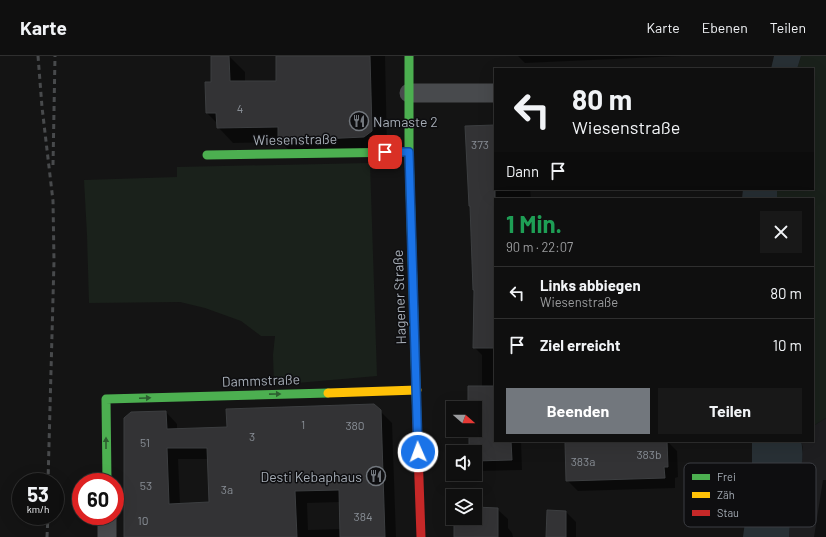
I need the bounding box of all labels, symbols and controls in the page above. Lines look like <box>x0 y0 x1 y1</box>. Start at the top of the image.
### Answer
text: Karte <box>20 16 67 39</box>
text: Karte <box>646 19 680 36</box>
text: Ebenen <box>702 19 748 36</box>
text: Teilen <box>770 19 806 36</box>
text: 80 m <box>572 82 632 116</box>
icon: left <box>506 84 558 136</box>
house number: 4 <box>237 101 243 115</box>
restaurant icon: Namaste 2 <box>348 110 370 132</box>
place label: Namaste 2 <box>373 113 438 130</box>
text: Wiesenstraße <box>572 116 680 138</box>
street label: Wiesenstraße <box>253 130 337 148</box>
pin <box>368 135 402 169</box>
house number: 373 <box>471 137 489 151</box>
icon: arrive <box>374 141 396 163</box>
icon: arrive <box>547 160 569 182</box>
text: Dann <box>506 162 539 180</box>
text: 1 Min. <box>506 209 562 238</box>
button: close <box>760 211 802 253</box>
text: 90 m · 22:07 <box>506 239 573 255</box>
street label: Hagener Straße <box>389 249 409 345</box>
text: Links abbiegen <box>540 276 641 294</box>
icon: left <box>506 282 528 304</box>
text: 80 m <box>770 284 802 302</box>
text: Wiesenstraße <box>540 294 618 310</box>
icon: arrive <box>506 334 528 356</box>
text: Ziel erreicht <box>540 336 621 354</box>
text: 10 m <box>773 336 802 354</box>
street label: Dammstraße <box>222 370 300 390</box>
button: Beenden <box>506 388 650 434</box>
button: Teilen <box>658 388 802 434</box>
one-way arrow <box>269 391 282 397</box>
one-way arrow <box>139 394 151 401</box>
north arrow <box>446 401 482 437</box>
map controls <box>446 401 482 525</box>
house number: 1 <box>301 417 305 431</box>
house number: 380 <box>345 418 365 432</box>
house number: 3 <box>249 429 255 443</box>
position arrow <box>397 431 439 473</box>
house number: 51 <box>140 435 150 449</box>
one-way arrow <box>103 436 109 449</box>
button: sound <box>446 445 482 481</box>
house number: 383b <box>636 447 662 461</box>
house number: 383a <box>571 454 595 468</box>
legend <box>684 463 816 527</box>
restaurant icon: Desti Kebaphaus <box>365 465 387 487</box>
place label: Desti Kebaphaus <box>261 468 362 485</box>
text: Frei <box>717 470 736 483</box>
speed limit sign: 60 <box>72 473 124 525</box>
house number: 53 <box>140 478 152 492</box>
text: 53 <box>27 482 49 506</box>
house number: 3a <box>221 482 233 496</box>
text: Zäh <box>717 488 735 501</box>
button: layers <box>446 489 482 525</box>
text: km/h <box>27 503 49 515</box>
text: Stau <box>717 506 739 519</box>
house number: 384 <box>353 509 373 523</box>
house number: 10 <box>138 513 148 527</box>

